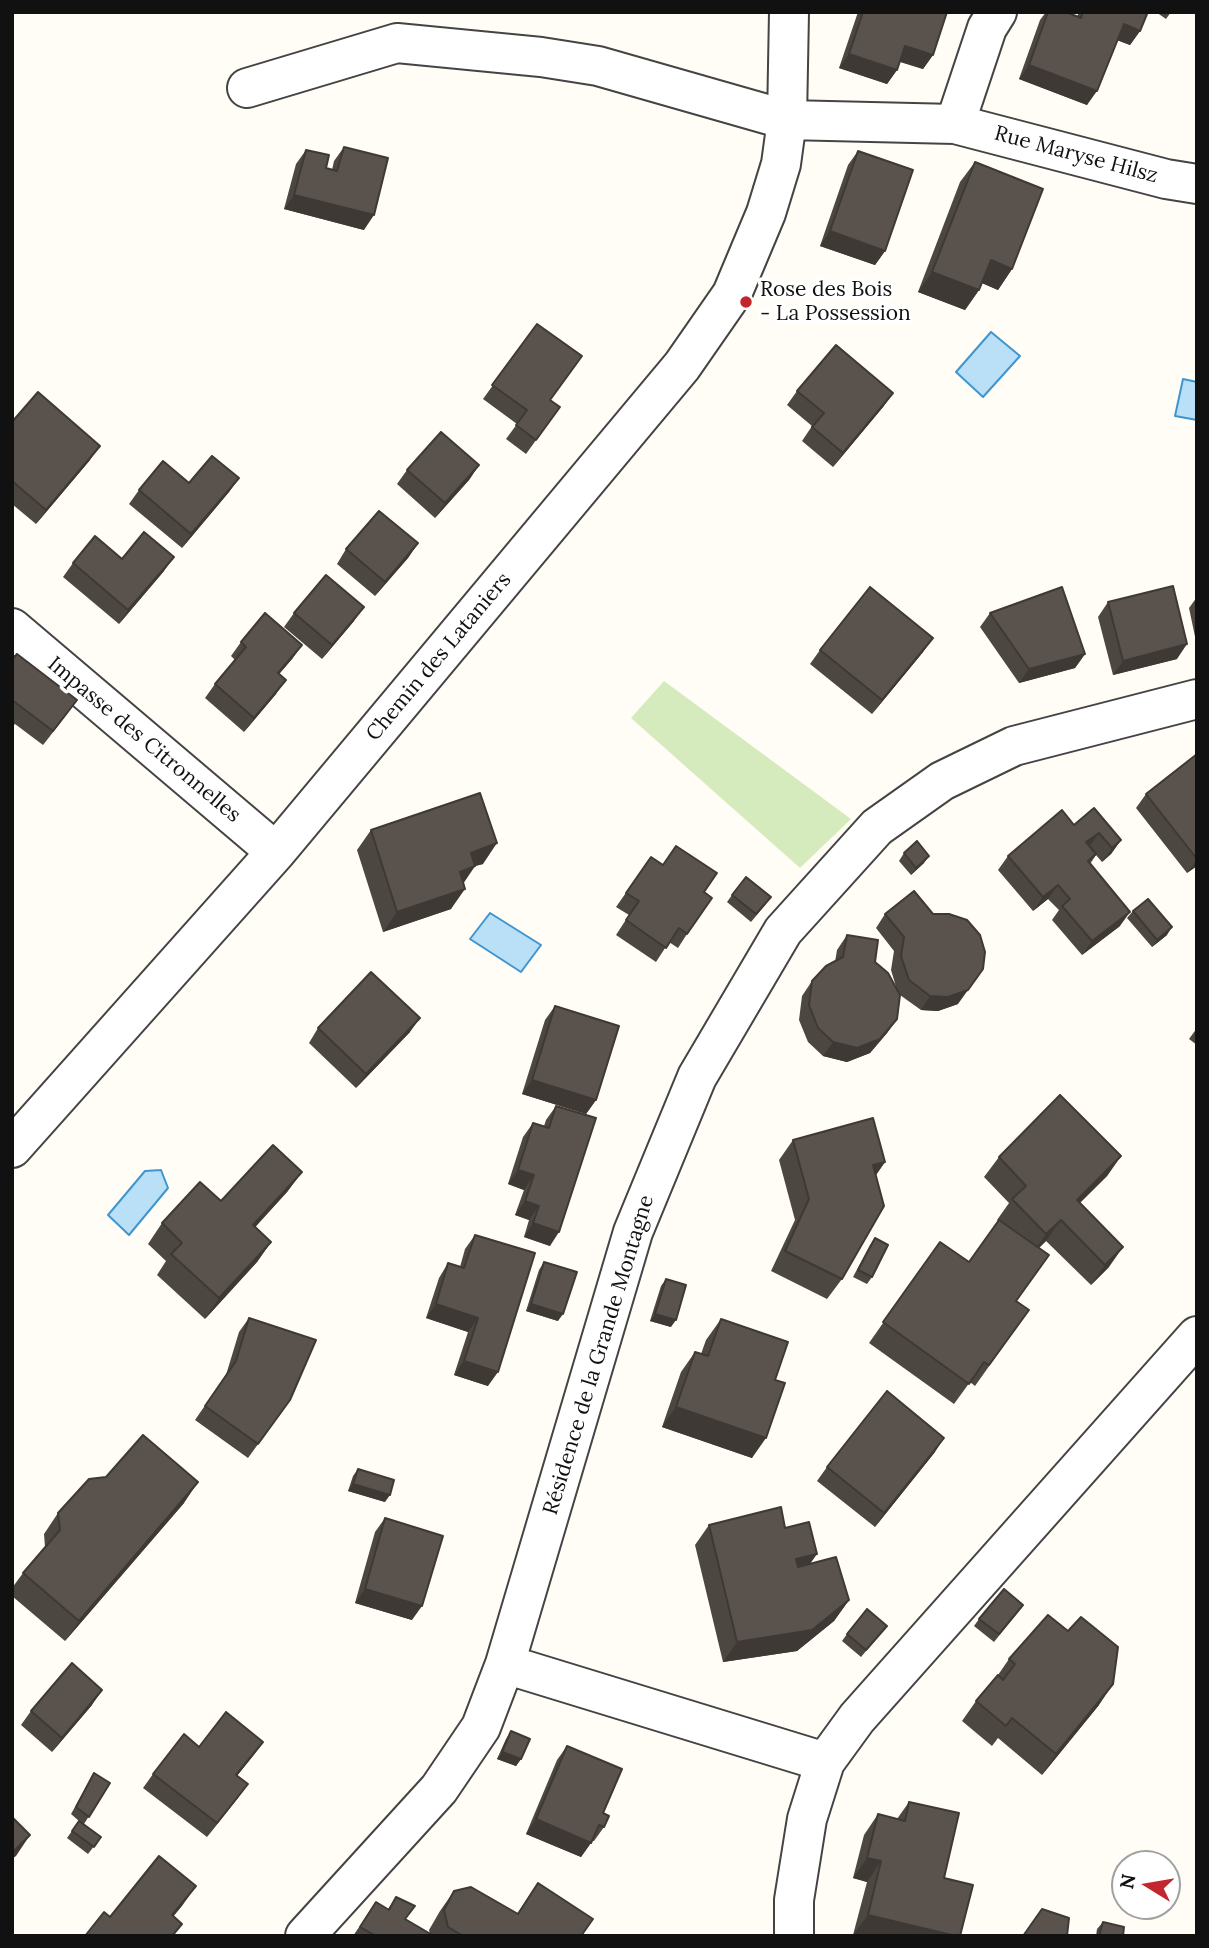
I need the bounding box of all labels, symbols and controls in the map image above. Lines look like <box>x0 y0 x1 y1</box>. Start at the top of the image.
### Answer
street label: Rue Maryse Hilsz <box>991 121 1161 189</box>
place label: Rose des Bois - La Possession <box>760 277 911 327</box>
marker: Rose des Bois - La Possession <box>738 294 754 310</box>
street label: Chemin des Lataniers <box>361 568 517 746</box>
street label: Impasse des Citronnelles <box>42 652 246 828</box>
street label: Résidence de la Grande Montagne <box>538 1192 660 1518</box>
north arrow <box>1111 1850 1181 1920</box>
text: N <box>1114 1872 1141 1891</box>

